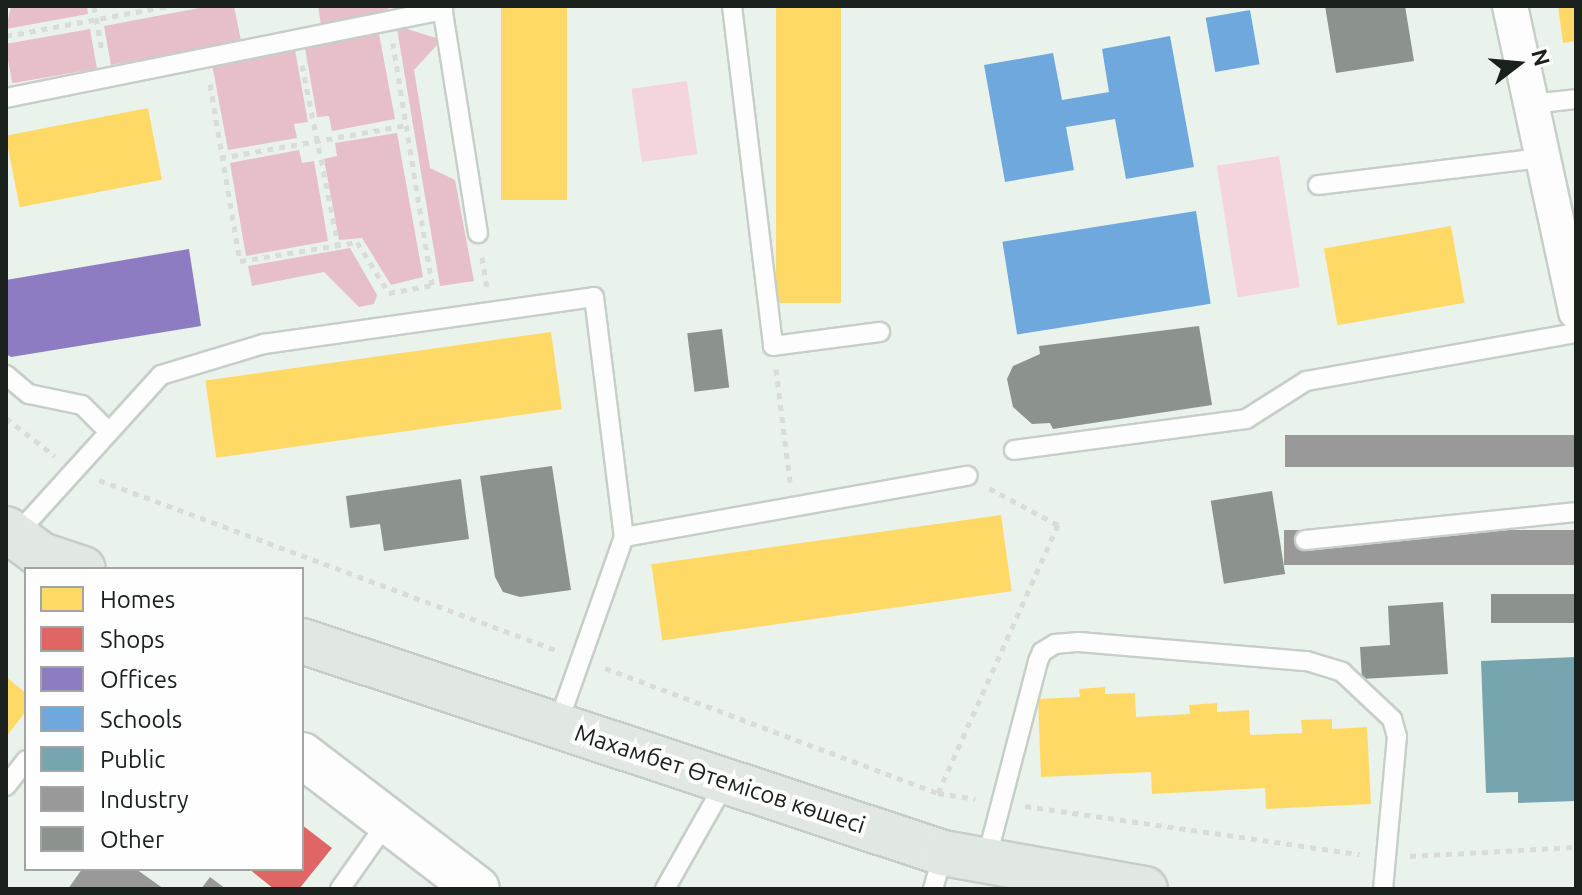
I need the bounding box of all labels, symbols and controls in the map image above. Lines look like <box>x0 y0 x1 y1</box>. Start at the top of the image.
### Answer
north arrow <box>1478 24 1558 104</box>
text: N <box>1527 46 1556 69</box>
legend <box>24 567 304 871</box>
text: Homes <box>100 586 175 613</box>
text: Shops <box>100 626 165 653</box>
text: Offices <box>100 666 178 693</box>
text: Schools <box>100 706 182 733</box>
street label: Махамбет Өтемісов көшесі <box>571 718 869 840</box>
text: Public <box>100 746 165 773</box>
text: Industry <box>100 786 189 813</box>
text: Other <box>100 826 164 853</box>

